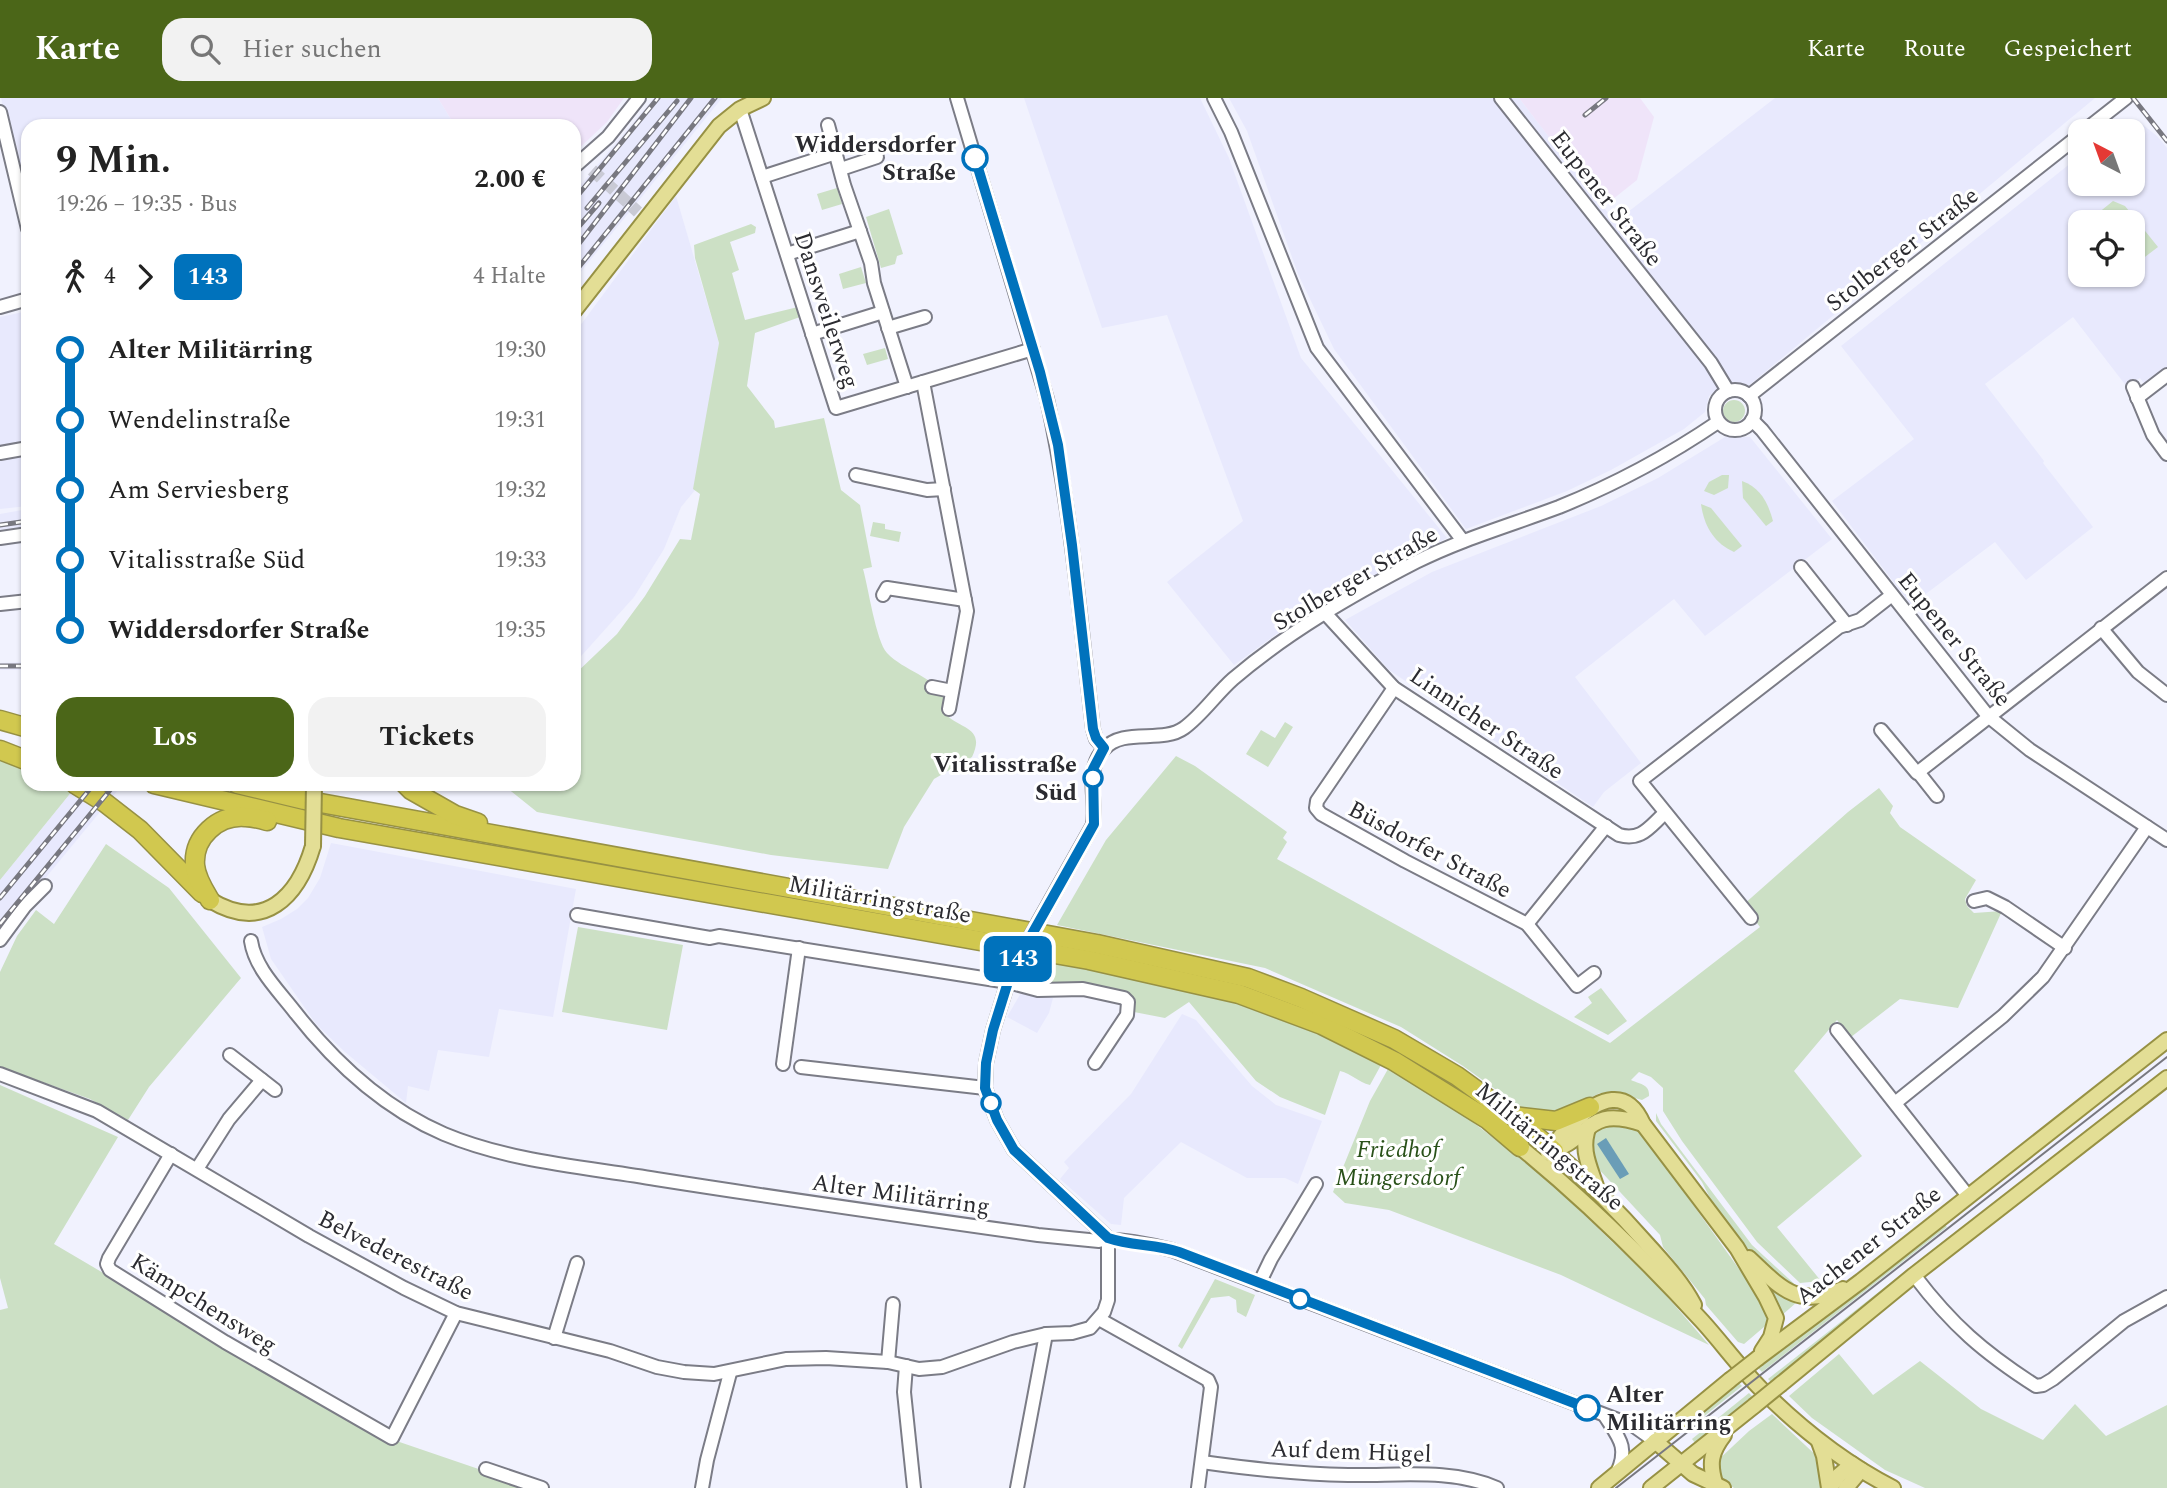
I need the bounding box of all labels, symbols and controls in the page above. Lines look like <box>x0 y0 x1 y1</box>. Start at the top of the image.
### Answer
search box <box>162 18 652 81</box>
text: Karte <box>35 24 120 74</box>
text: Hier suchen <box>242 29 382 69</box>
icon: search <box>186 30 224 68</box>
text: Karte <box>1807 31 1865 67</box>
text: Route <box>1903 31 1966 67</box>
text: Gespeichert <box>2004 31 2132 67</box>
north arrow <box>2068 119 2146 196</box>
map controls <box>2068 119 2145 287</box>
street label: Eupener Straße <box>1541 123 1671 275</box>
place label: Widdersdorfer Straße <box>794 127 957 191</box>
text: 9 Min. <box>56 132 171 190</box>
marker: Widdersdorfer Straße <box>962 145 988 171</box>
text: 2.00 € <box>474 159 546 199</box>
street label: Stolberger Straße <box>1818 178 1987 321</box>
text: 19:26 – 19:35 · Bus <box>56 187 238 222</box>
button: locate <box>2068 210 2145 287</box>
street label: Dansweilerweg <box>784 227 868 393</box>
icon: walk <box>56 258 94 296</box>
icon: forward <box>126 258 164 296</box>
text: 4 <box>104 259 116 294</box>
text: 143 <box>188 259 228 295</box>
text: 4 Halte <box>473 259 546 294</box>
text: Alter Militärring <box>108 330 313 370</box>
text: 19:30 <box>494 333 546 368</box>
text: Wendelinstraße <box>108 400 291 440</box>
text: 19:31 <box>494 403 546 438</box>
text: Am Serviesberg <box>108 470 290 510</box>
text: 19:32 <box>494 473 546 508</box>
street label: Stolberger Straße <box>1266 517 1445 641</box>
text: Vitalisstraße Süd <box>108 540 305 580</box>
text: 19:33 <box>494 543 546 578</box>
street label: Eupener Straße <box>1888 564 2020 715</box>
text: Widdersdorfer Straße <box>108 610 369 650</box>
text: 19:35 <box>494 613 546 648</box>
street label: Linnicher Straße <box>1402 659 1571 789</box>
button: Los <box>56 697 294 777</box>
button: Tickets <box>308 697 546 777</box>
place label: Vitalisstraße Süd <box>933 747 1077 811</box>
marker: Vitalisstraße Süd <box>1083 768 1103 788</box>
street label: Büsdorfer Straße <box>1341 792 1518 908</box>
street label: Militärringstraße <box>786 866 974 934</box>
line badge: 143 <box>978 936 1058 982</box>
text: 143 <box>998 941 1038 977</box>
street label: Militärringstraße <box>1467 1073 1632 1220</box>
unlabelled marker <box>981 1093 1001 1113</box>
park label: Friedhof Müngersdorf <box>1335 1132 1465 1196</box>
street label: Alter Militärring <box>810 1165 992 1225</box>
street label: Aachener Straße <box>1788 1177 1949 1314</box>
street label: Belvederestraße <box>311 1201 480 1311</box>
street label: Kämpchensweg <box>123 1244 284 1363</box>
unlabelled marker <box>1290 1289 1310 1309</box>
place label: Alter Militärring <box>1606 1377 1731 1441</box>
marker: Alter Militärring <box>1574 1395 1600 1421</box>
street label: Auf dem Hügel <box>1270 1431 1432 1473</box>

